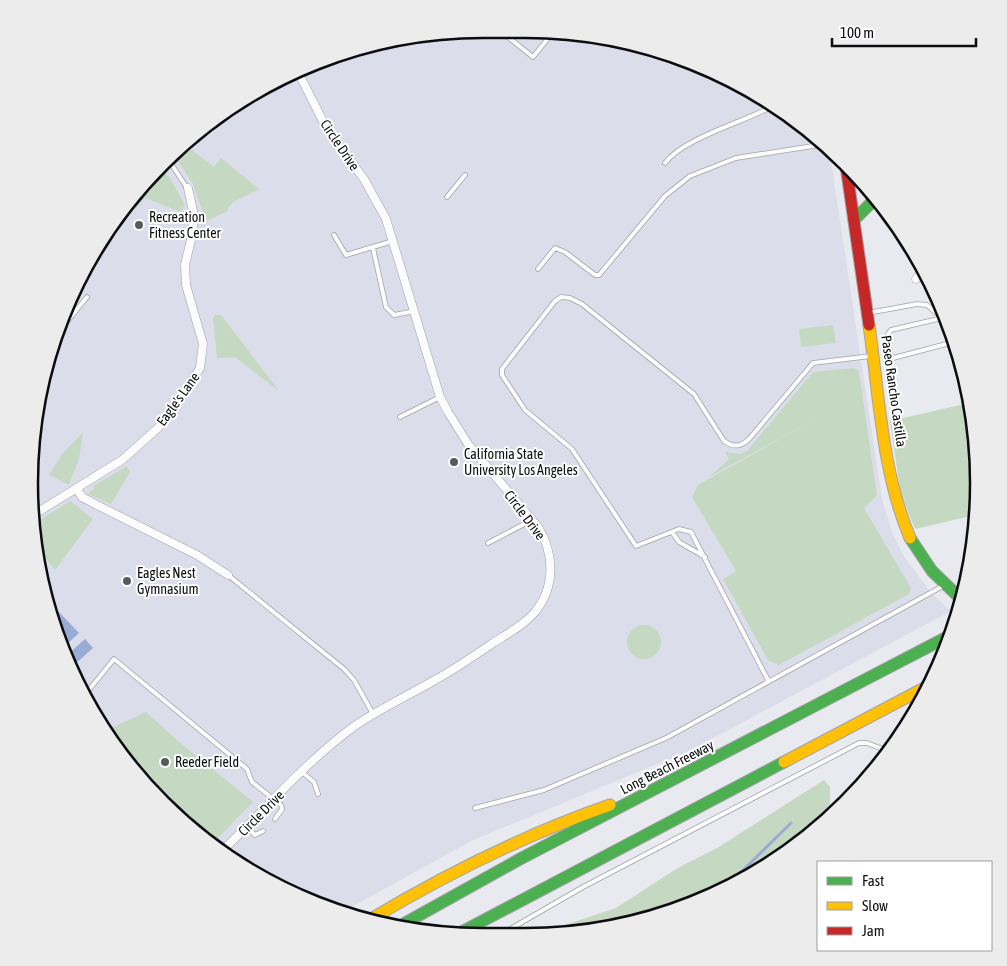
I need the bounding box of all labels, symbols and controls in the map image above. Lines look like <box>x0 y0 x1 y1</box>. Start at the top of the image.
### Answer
scale bar <box>832 15 976 47</box>
text: 100 m <box>840 24 874 41</box>
street label: Circle Drive <box>317 117 363 173</box>
place label: Recreation Fitness Center <box>149 209 222 241</box>
marker: Recreation Fitness Center <box>133 219 145 231</box>
street label: Paseo Rancho Castilla <box>878 334 910 448</box>
street label: Eagle's Lane <box>153 369 203 429</box>
place label: California State University Los Angeles <box>464 446 578 478</box>
marker: California State University Los Angeles <box>448 456 460 468</box>
street label: Circle Drive <box>501 487 549 543</box>
place label: Eagles Nest Gymnasium <box>137 565 199 597</box>
marker: Eagles Nest Gymnasium <box>121 575 133 587</box>
street label: Long Beach Freeway <box>618 736 717 797</box>
place label: Reeder Field <box>175 754 239 770</box>
marker: Reeder Field <box>159 756 171 768</box>
street label: Circle Drive <box>235 787 287 839</box>
legend <box>817 861 992 951</box>
text: Fast <box>862 872 884 889</box>
text: Slow <box>862 897 888 914</box>
text: Jam <box>862 922 885 939</box>

